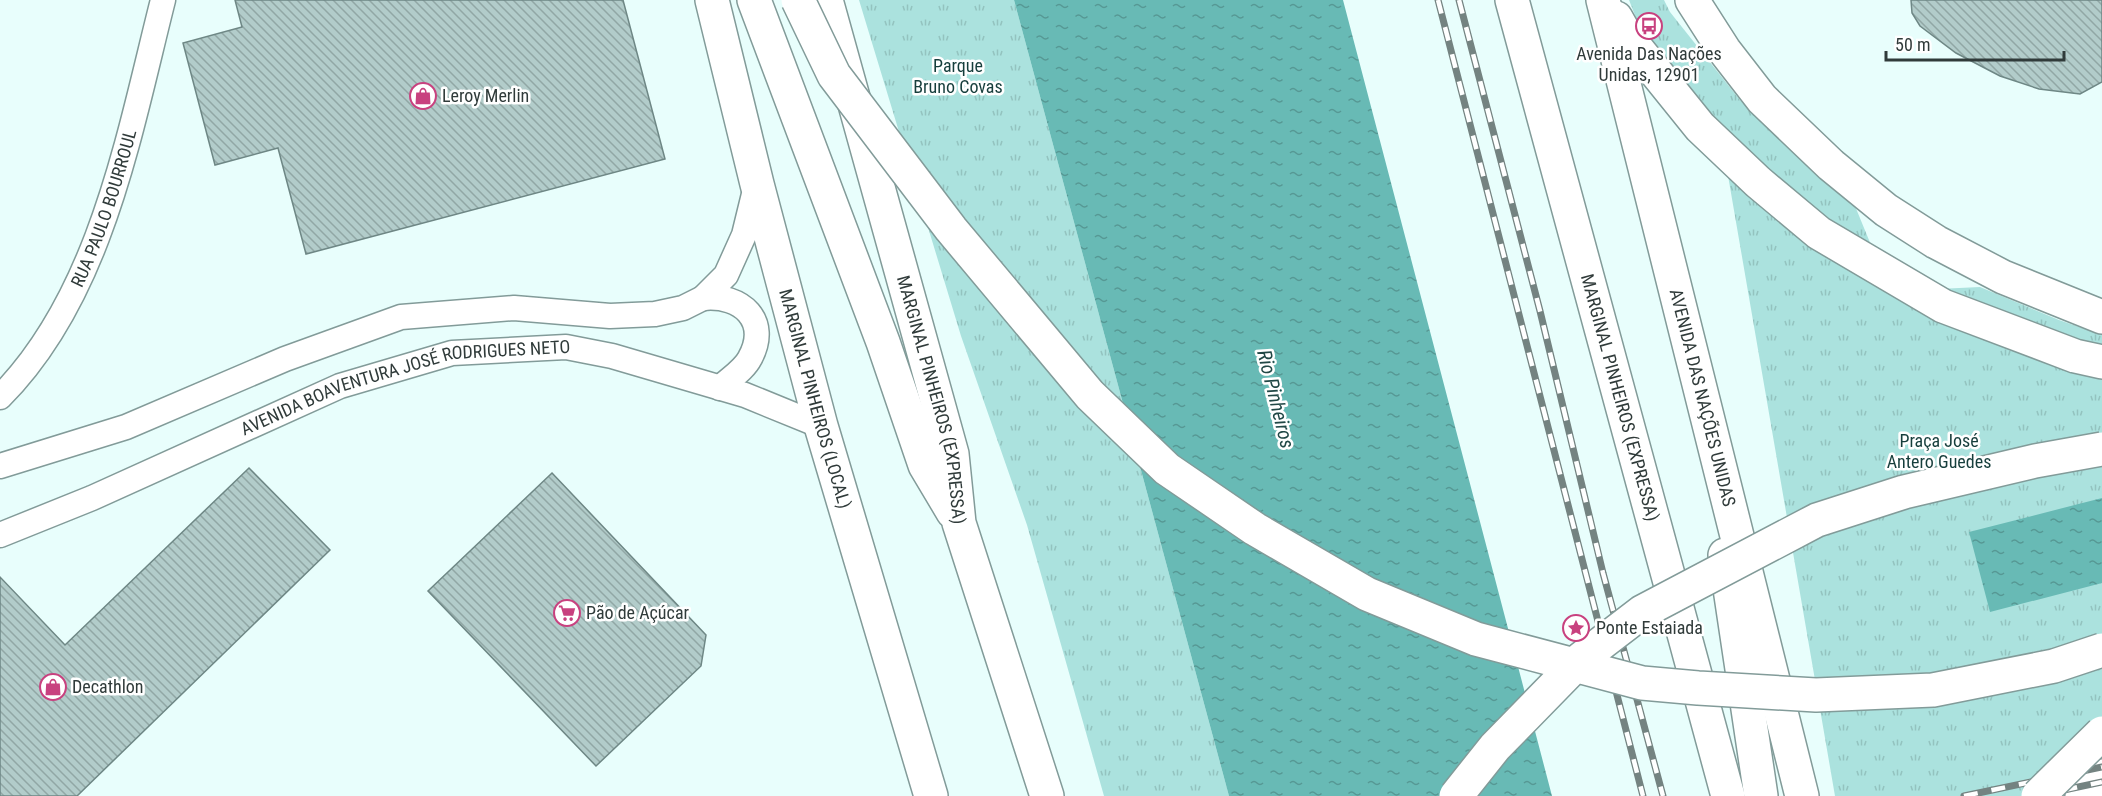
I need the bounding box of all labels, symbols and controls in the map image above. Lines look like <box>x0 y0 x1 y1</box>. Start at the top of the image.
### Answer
bus stop icon: Avenida Das Nações Unidas, 12901 <box>1634 11 1664 41</box>
scale bar <box>1886 24 2064 62</box>
text: 50 m <box>1895 34 1930 55</box>
place label: Avenida Das Nações Unidas, 12901 <box>1576 43 1722 85</box>
park label: Parque Bruno Covas <box>913 55 1003 97</box>
shop icon: Leroy Merlin <box>408 81 438 111</box>
place label: Leroy Merlin <box>442 85 529 106</box>
street label: RUA PAULO BOURROUL <box>66 127 141 290</box>
street label: MARGINAL PINHEIROS (EXPRESSA) <box>1577 272 1664 524</box>
street label: MARGINAL PINHEIROS (EXPRESSA) <box>893 273 970 525</box>
street label: MARGINAL PINHEIROS (LOCAL) <box>775 287 856 511</box>
street label: AVENIDA DAS NAÇÕES UNIDAS <box>1666 287 1740 509</box>
street label: AVENIDA BOAVENTURA JOSÉ RODRIGUES NETO <box>237 336 571 439</box>
water label: Rio Pinheiros <box>1252 347 1300 451</box>
park label: Praça José Antero Guedes <box>1887 430 1991 472</box>
supermarket icon: Pão de Açúcar <box>552 598 582 628</box>
place label: Pão de Açúcar <box>586 602 689 623</box>
place icon: Ponte Estaiada <box>1561 613 1591 643</box>
place label: Ponte Estaiada <box>1596 617 1703 638</box>
shop icon: Decathlon <box>38 672 68 702</box>
place label: Decathlon <box>72 676 144 697</box>

